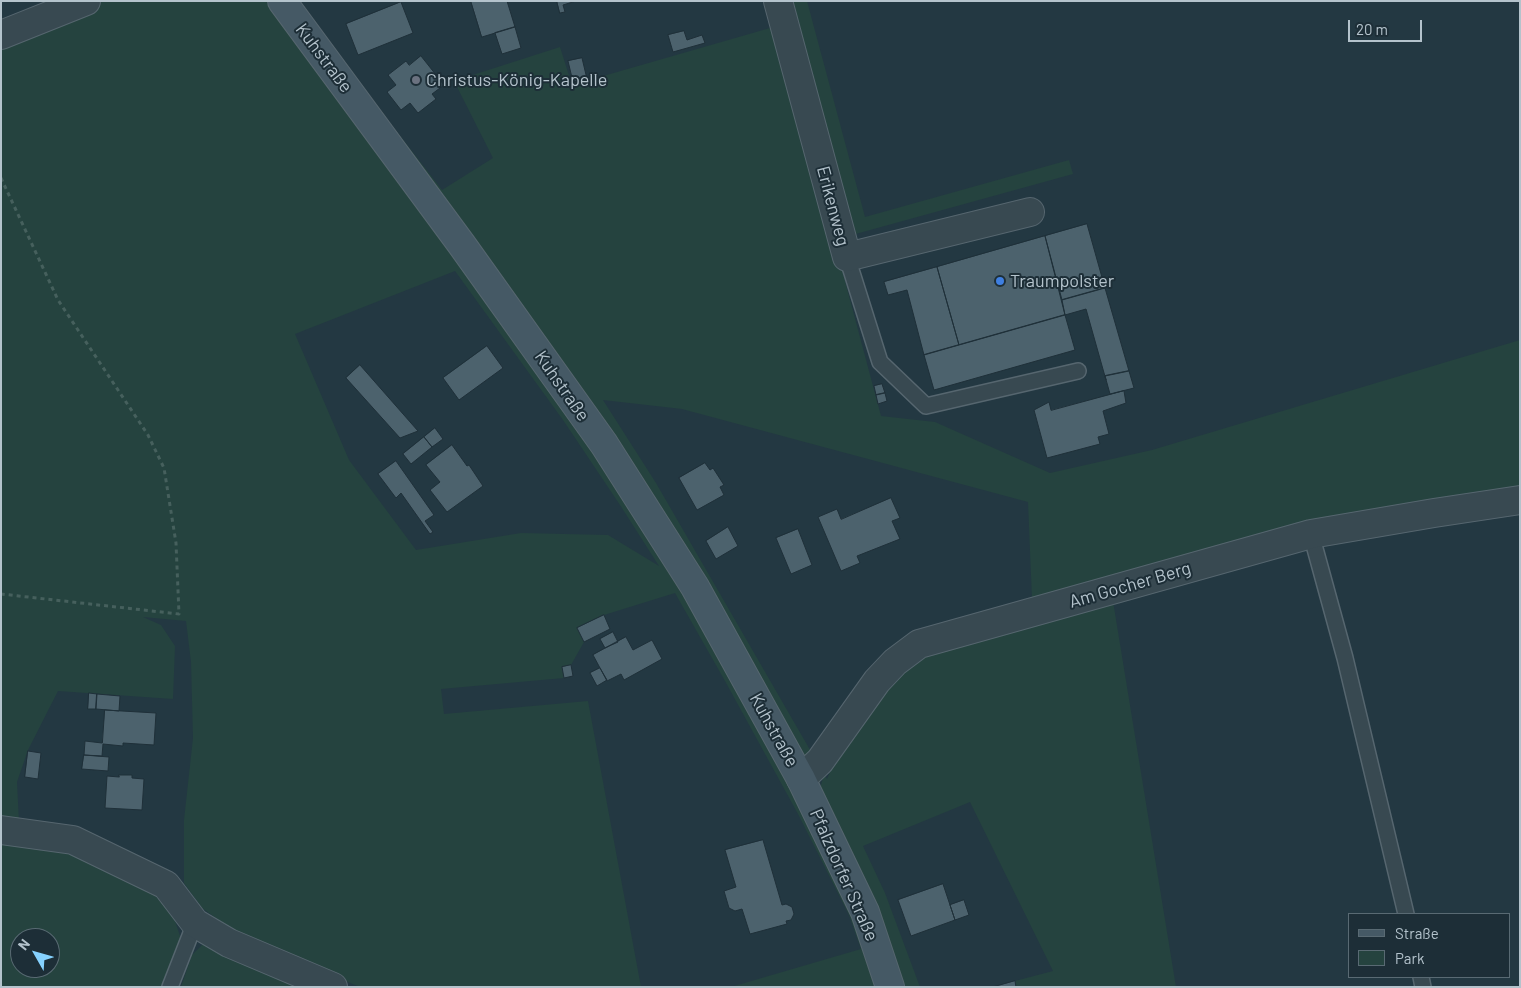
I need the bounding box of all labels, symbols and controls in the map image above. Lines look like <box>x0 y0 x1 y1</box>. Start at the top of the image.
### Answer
scale bar <box>1351 10 1425 42</box>
street label: Kuhstraße <box>291 19 357 97</box>
text: 20 m <box>1356 20 1388 38</box>
place label: Christus-König-Kapelle <box>426 69 607 91</box>
marker: Christus-König-Kapelle <box>410 74 422 86</box>
street label: Erikenweg <box>812 164 854 248</box>
place label: Traumpolster <box>1010 270 1114 292</box>
marker: Traumpolster <box>994 275 1006 287</box>
street label: Kuhstraße <box>530 347 594 425</box>
street label: Am Gocher Berg <box>1067 557 1193 613</box>
street label: Kuhstraße <box>745 689 803 771</box>
street label: Pfalzdorfer Straße <box>805 806 883 944</box>
legend <box>1348 913 1511 978</box>
text: Straße <box>1395 924 1439 942</box>
north arrow <box>10 928 60 978</box>
text: N <box>14 935 33 953</box>
text: Park <box>1395 949 1424 967</box>

